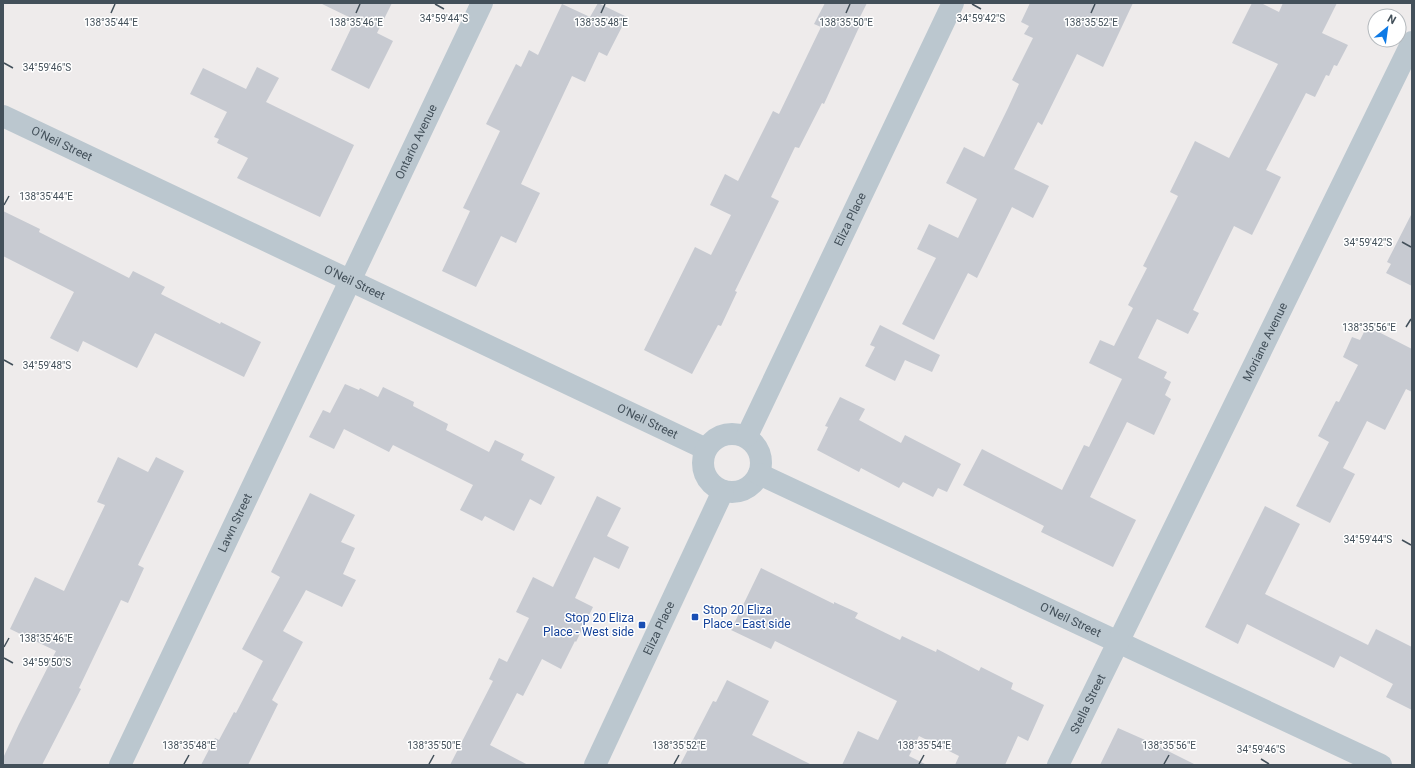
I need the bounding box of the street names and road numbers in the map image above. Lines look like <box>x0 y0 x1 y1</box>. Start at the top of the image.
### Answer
street label: Ontario Avenue <box>392 102 440 182</box>
street label: O'Neil Street <box>29 123 95 164</box>
street label: Eliza Place <box>831 190 869 248</box>
street label: O'Neil Street <box>322 262 387 303</box>
street label: Moriane Avenue <box>1240 300 1290 384</box>
street label: O'Neil Street <box>615 401 680 442</box>
street label: Lawn Street <box>215 491 255 555</box>
street label: Eliza Place <box>640 599 677 657</box>
street label: O'Neil Street <box>1038 599 1103 640</box>
street label: Stella Street <box>1067 672 1108 736</box>

